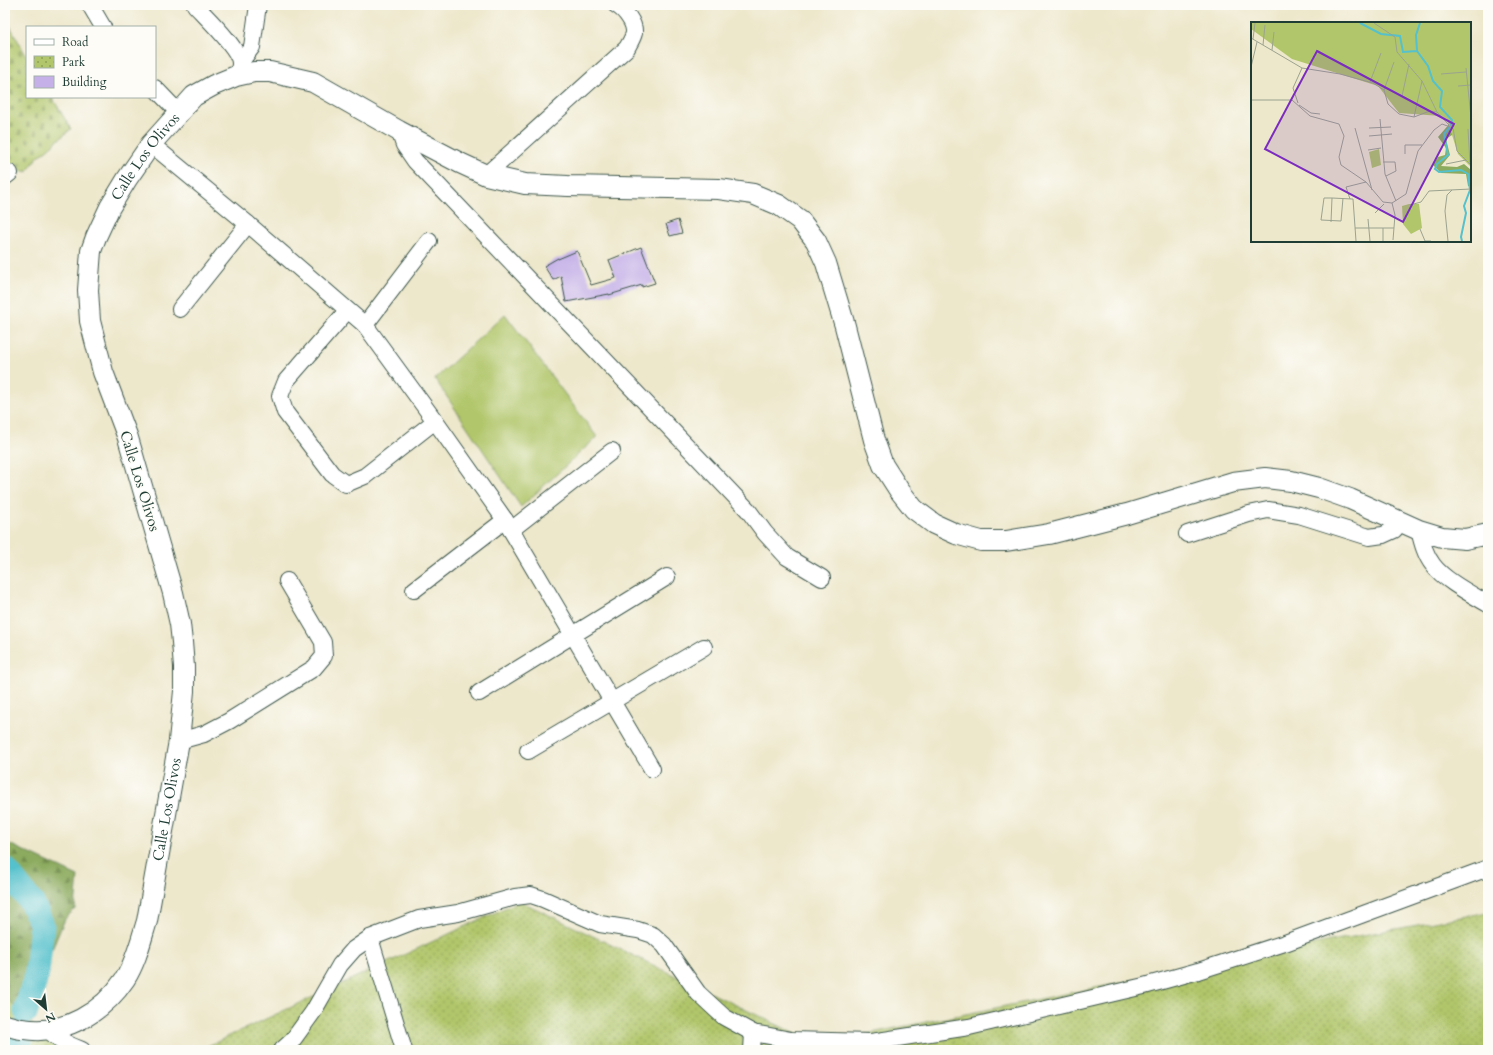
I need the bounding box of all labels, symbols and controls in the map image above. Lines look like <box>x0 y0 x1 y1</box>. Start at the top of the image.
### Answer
inset map <box>1251 22 1471 242</box>
legend <box>26 26 156 98</box>
text: Road <box>62 34 89 50</box>
text: Park <box>62 54 86 70</box>
text: Building <box>62 74 107 90</box>
street label: Calle Los Olivos <box>106 109 184 204</box>
street label: Calle Los Olivos <box>115 428 165 534</box>
street label: Calle Los Olivos <box>148 756 186 863</box>
north arrow <box>26 989 66 1029</box>
text: N <box>42 1009 58 1026</box>

